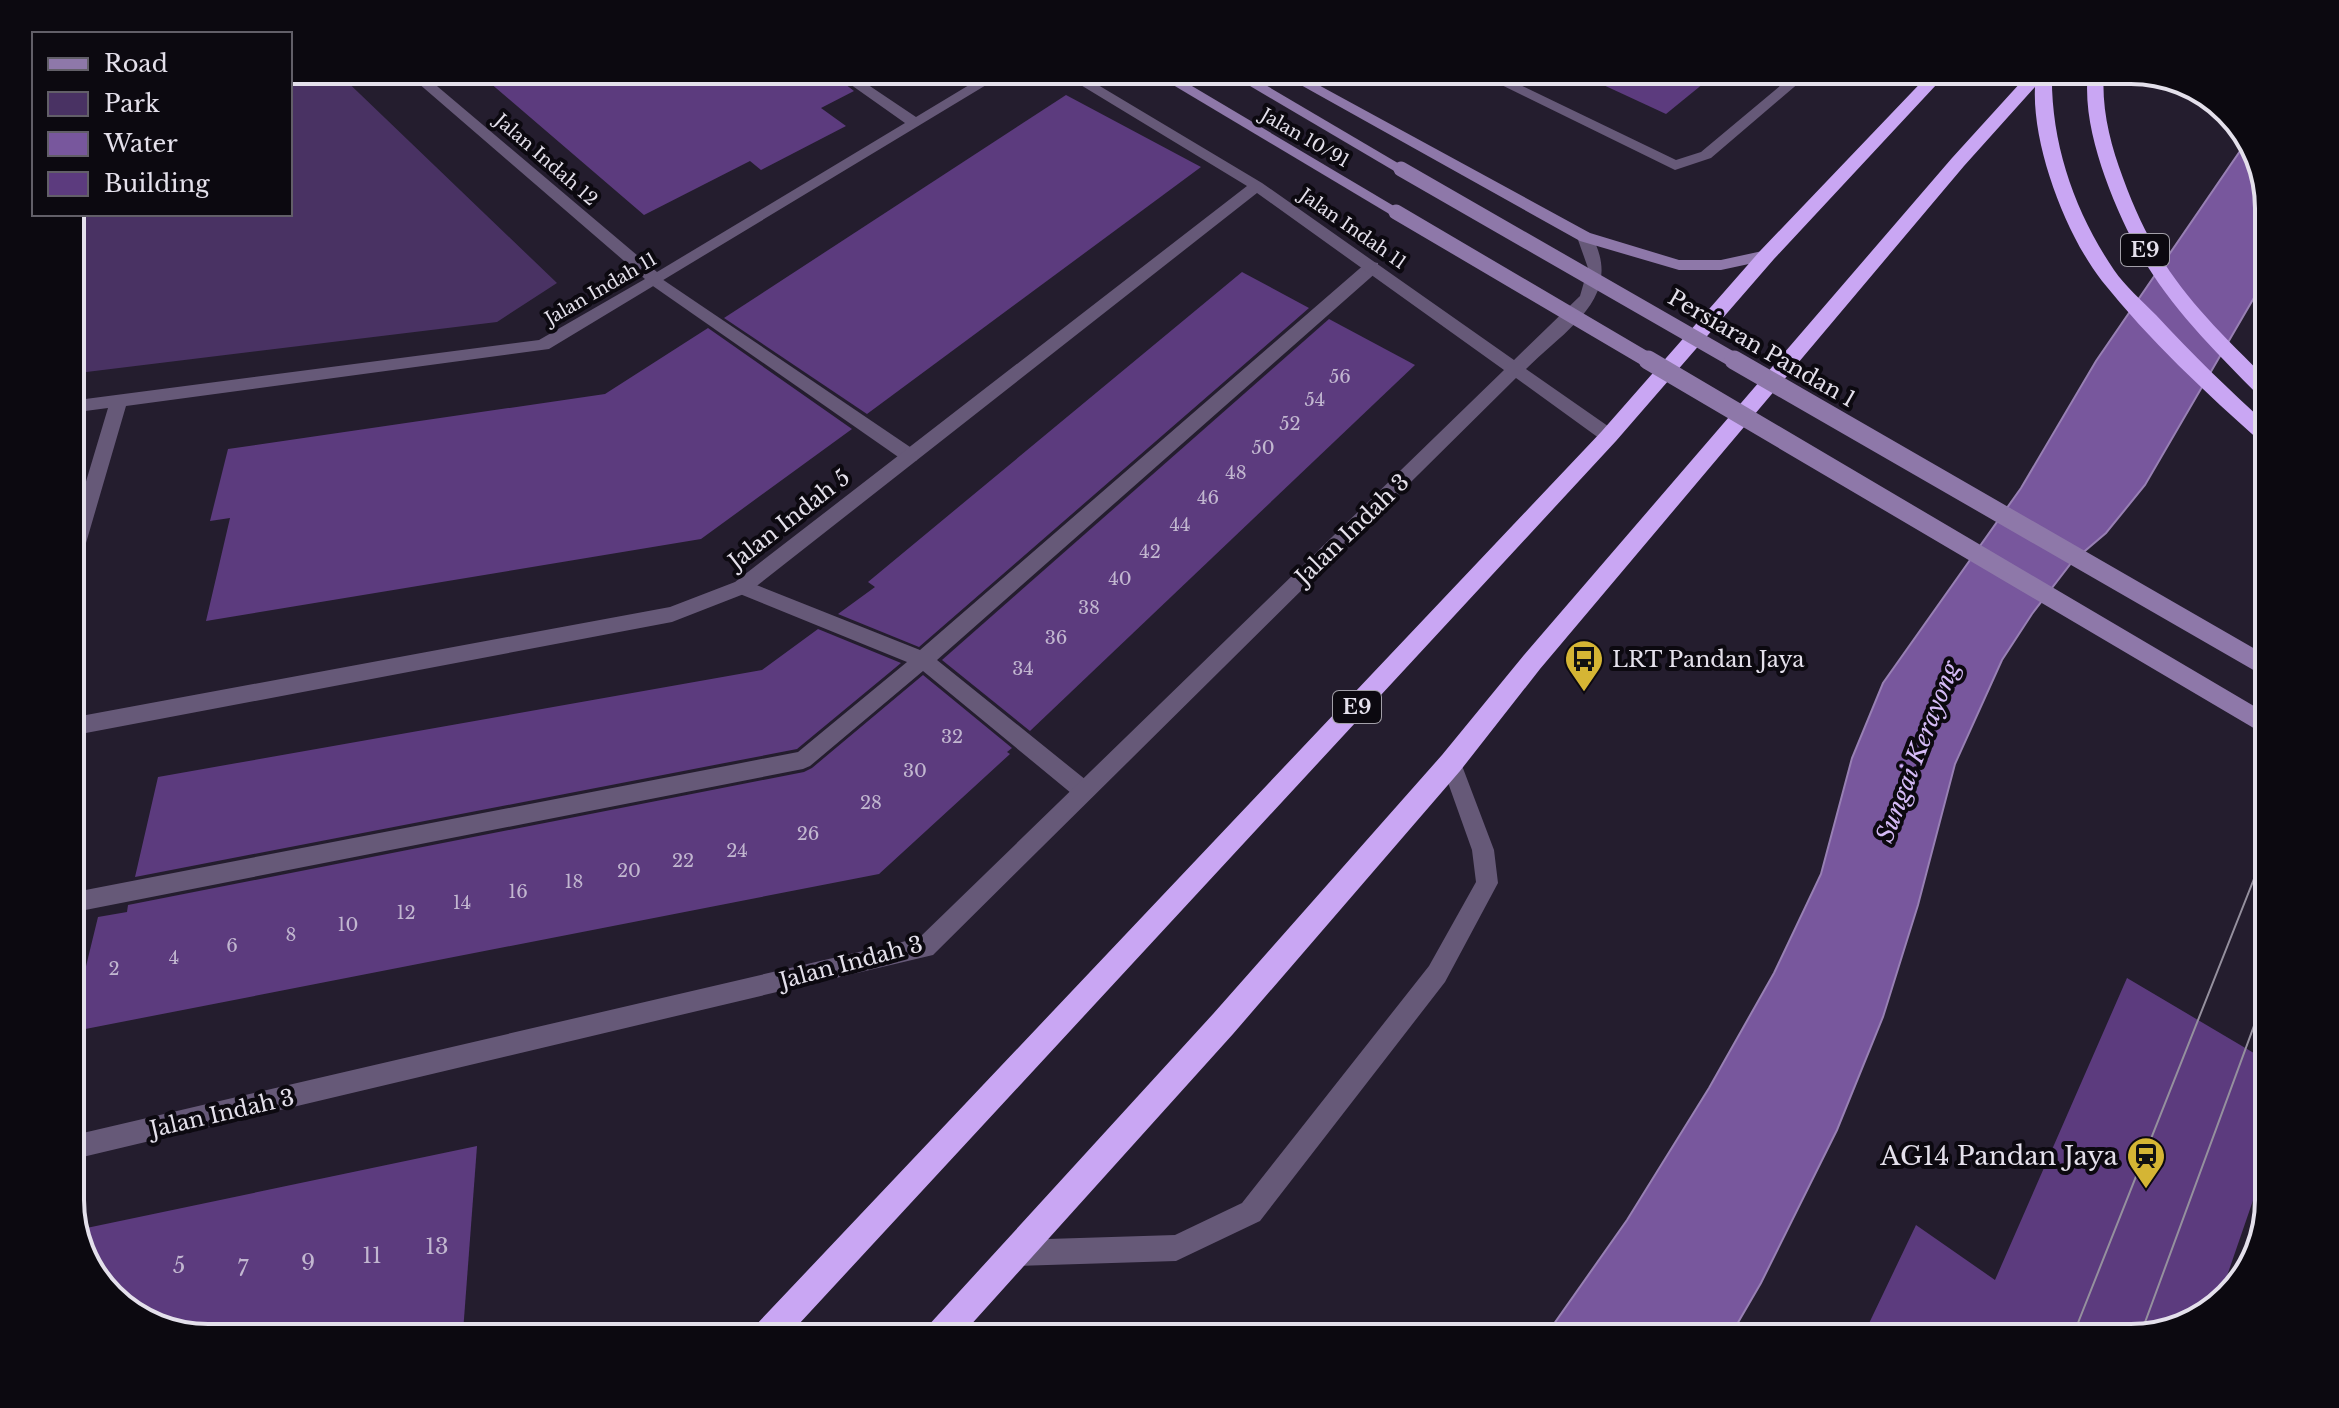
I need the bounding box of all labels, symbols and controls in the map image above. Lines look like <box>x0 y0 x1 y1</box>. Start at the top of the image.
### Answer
legend <box>32 32 292 216</box>
text: Road <box>104 49 168 78</box>
text: Park <box>104 89 160 118</box>
street label: Jalan 10/91 <box>1255 103 1353 172</box>
street label: Jalan Indah 12 <box>489 108 602 210</box>
text: Water <box>103 129 178 158</box>
text: Building <box>104 169 210 198</box>
street label: Jalan Indah 11 <box>1294 183 1411 274</box>
road number: E9 <box>2121 234 2169 266</box>
street label: Jalan Indah 11 <box>539 248 661 331</box>
street label: Persiaran Pandan 1 <box>1663 284 1860 413</box>
house number: 56 <box>1329 366 1351 388</box>
house number: 54 <box>1305 389 1325 411</box>
house number: 52 <box>1279 413 1301 435</box>
house number: 50 <box>1251 437 1275 459</box>
house number: 48 <box>1225 462 1247 484</box>
street label: Jalan Indah 5 <box>721 464 855 577</box>
street label: Jalan Indah 3 <box>1288 468 1415 592</box>
house number: 46 <box>1197 487 1219 509</box>
house number: 44 <box>1169 514 1191 536</box>
house number: 42 <box>1139 541 1161 563</box>
house number: 40 <box>1108 568 1132 590</box>
house number: 38 <box>1078 597 1100 619</box>
house number: 36 <box>1045 627 1067 649</box>
bus stop icon: LRT Pandan Jaya <box>1563 638 1605 693</box>
place label: LRT Pandan Jaya <box>1612 646 1805 673</box>
water label: Sungai Kerayong <box>1870 655 1966 846</box>
house number: 34 <box>1012 658 1034 680</box>
road number: E9 <box>1333 691 1381 723</box>
house number: 32 <box>941 726 963 748</box>
house number: 30 <box>903 760 927 782</box>
house number: 28 <box>860 792 882 814</box>
house number: 26 <box>797 823 819 845</box>
house number: 24 <box>726 840 748 862</box>
house number: 22 <box>672 850 694 872</box>
house number: 20 <box>617 860 641 882</box>
house number: 18 <box>565 871 583 893</box>
house number: 16 <box>508 881 528 903</box>
house number: 14 <box>453 892 471 914</box>
house number: 12 <box>396 902 416 924</box>
house number: 10 <box>338 914 358 936</box>
house number: 8 <box>286 924 296 946</box>
street label: Jalan Indah 3 <box>774 930 926 995</box>
house number: 6 <box>226 935 238 957</box>
house number: 4 <box>169 947 179 969</box>
house number: 2 <box>108 958 120 980</box>
street label: Jalan Indah 3 <box>144 1084 297 1144</box>
station icon: AG14 Pandan Jaya <box>2125 1135 2167 1190</box>
place label: AG14 Pandan Jaya <box>1879 1140 2119 1172</box>
house number: 13 <box>425 1233 449 1260</box>
house number: 11 <box>362 1242 382 1269</box>
house number: 9 <box>301 1249 315 1276</box>
house number: 5 <box>173 1252 185 1279</box>
house number: 7 <box>237 1255 249 1282</box>

